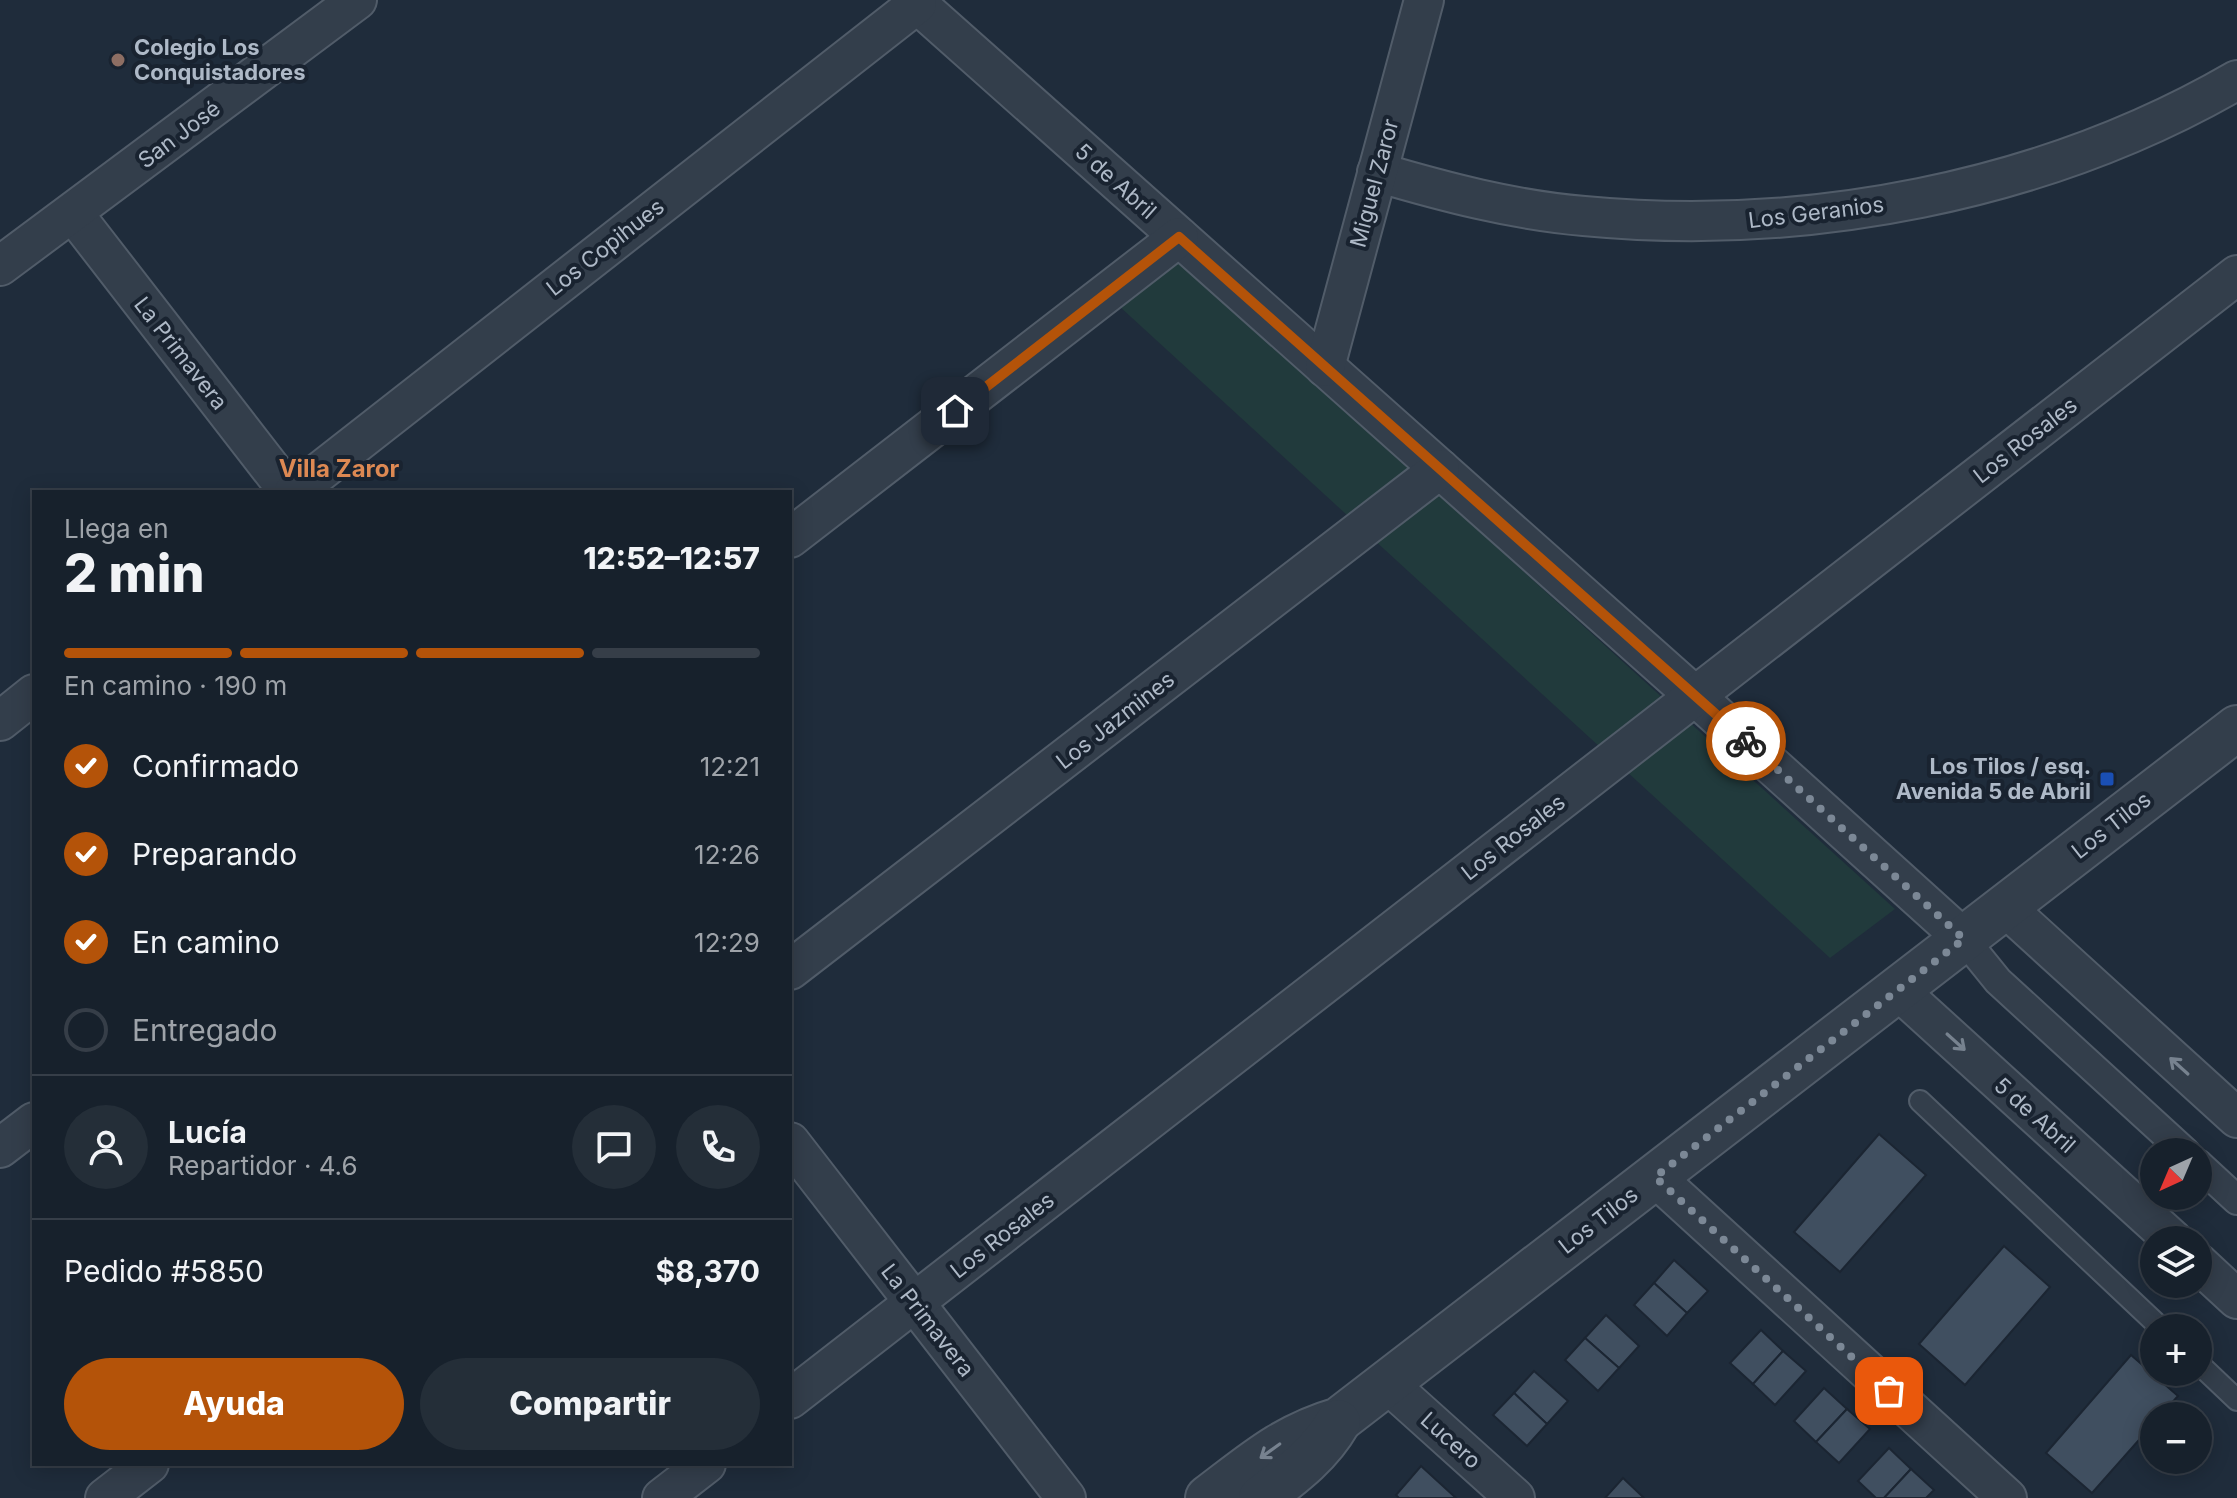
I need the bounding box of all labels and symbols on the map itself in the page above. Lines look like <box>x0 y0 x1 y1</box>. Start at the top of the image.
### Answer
place label: Colegio Los Conquistadores <box>134 34 305 85</box>
marker: Colegio Los Conquistadores <box>109 51 127 69</box>
street label: San José <box>133 95 225 173</box>
street label: Miguel Zaror <box>1344 116 1404 250</box>
street label: 5 de Abril <box>1070 138 1162 224</box>
street label: Los Geranios <box>1747 191 1885 233</box>
street label: Los Copihues <box>541 193 669 301</box>
street label: La Primavera <box>129 292 233 414</box>
pin <box>921 377 989 445</box>
street label: Los Rosales <box>1968 392 2082 488</box>
district label: Villa Zaror <box>279 454 400 483</box>
street label: Los Jazmines <box>1051 666 1179 774</box>
courier <box>1706 701 1786 781</box>
place label: Los Tilos / esq. Avenida 5 de Abril <box>1896 753 2091 804</box>
marker: Los Tilos / esq. Avenida 5 de Abril <box>2098 770 2116 788</box>
street label: Los Tilos <box>2066 786 2156 864</box>
street label: Los Rosales <box>1456 789 1570 885</box>
one-way arrow <box>1945 1033 1965 1051</box>
one-way arrow <box>2170 1057 2190 1075</box>
street label: 5 de Abril <box>1989 1072 2081 1158</box>
north arrow <box>2140 1138 2212 1210</box>
street label: Los Tilos <box>1553 1181 1643 1259</box>
street label: Los Rosales <box>945 1187 1059 1283</box>
street label: La Primavera <box>876 1259 980 1381</box>
pin <box>1855 1357 1923 1425</box>
street label: Lucero <box>1416 1406 1486 1474</box>
one-way arrow <box>1259 1443 1281 1460</box>

